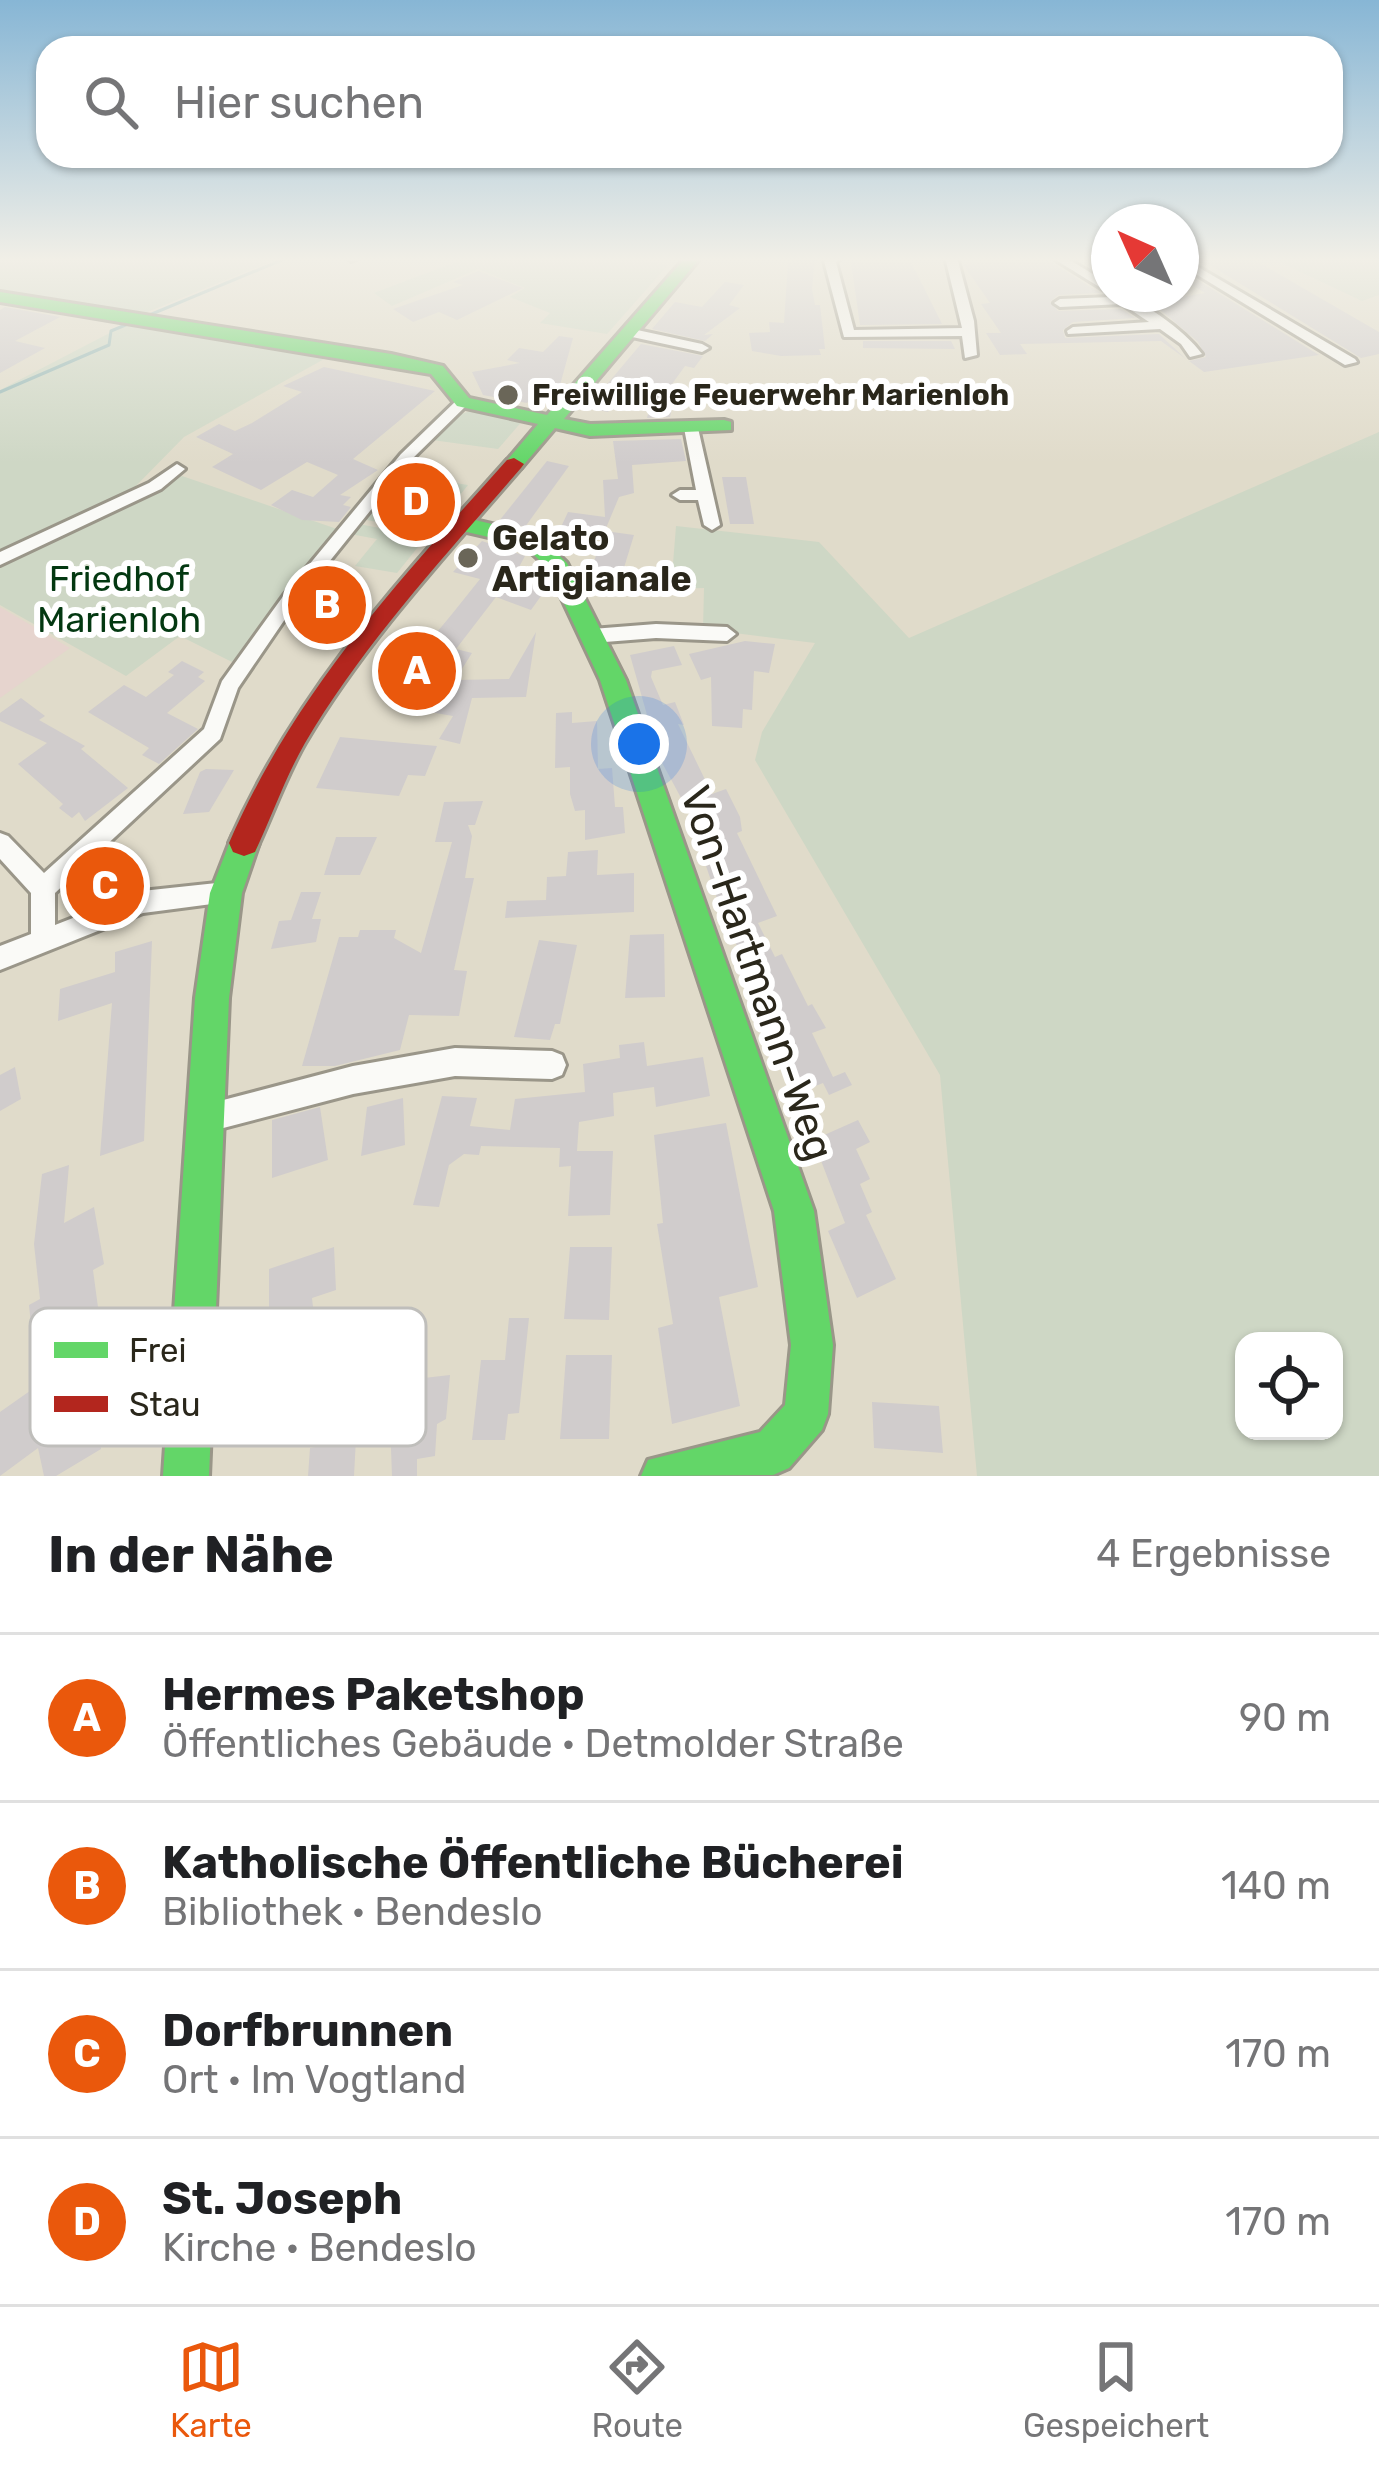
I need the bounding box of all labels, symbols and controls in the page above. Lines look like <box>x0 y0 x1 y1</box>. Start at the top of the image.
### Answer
search box <box>36 36 1343 168</box>
icon: search <box>78 69 144 135</box>
text: Hier suchen <box>174 76 424 129</box>
north arrow <box>1091 204 1199 312</box>
place label: Freiwillige Feuerwehr Marienloh <box>532 377 1009 413</box>
marker: Freiwillige Feuerwehr Marienloh <box>495 382 521 408</box>
pin: D <box>377 457 455 547</box>
place label: Gelato Artigianale <box>492 516 692 600</box>
marker: Gelato Artigianale <box>455 545 481 571</box>
park label: Friedhof Marienloh <box>37 557 201 641</box>
pin: B <box>288 560 366 650</box>
pin: A <box>378 626 456 716</box>
your location <box>609 714 669 774</box>
street label: Von-Hartmann-Weg <box>669 779 845 1167</box>
pin: C <box>66 841 144 931</box>
legend <box>30 1308 426 1446</box>
text: Frei <box>129 1331 187 1370</box>
map controls <box>1235 1332 1343 1440</box>
button: locate <box>1235 1332 1343 1440</box>
text: Stau <box>129 1385 201 1424</box>
text: In der Nähe <box>48 1524 334 1585</box>
text: 4 Ergebnisse <box>1096 1531 1331 1577</box>
text: Hermes Paketshop <box>162 1668 585 1721</box>
text: A <box>73 1695 101 1741</box>
text: 90 m <box>1239 1695 1331 1741</box>
text: Öffentliches Gebäude · Detmolder Straße <box>162 1721 904 1767</box>
text: Katholische Öffentliche Bücherei <box>162 1836 904 1889</box>
text: B <box>73 1863 101 1909</box>
text: 140 m <box>1221 1863 1331 1909</box>
text: Bibliothek · Bendeslo <box>162 1889 543 1935</box>
text: Dorfbrunnen <box>162 2004 453 2057</box>
text: C <box>73 2031 101 2077</box>
text: 170 m <box>1225 2031 1331 2077</box>
text: Ort · Im Vogtland <box>162 2057 467 2103</box>
text: St. Joseph <box>162 2172 402 2225</box>
text: D <box>73 2199 101 2245</box>
text: 170 m <box>1225 2199 1331 2245</box>
text: Kirche · Bendeslo <box>162 2225 477 2271</box>
tab: Karte <box>170 2334 252 2445</box>
tab: Route <box>591 2334 683 2445</box>
tab: Gespeichert <box>1023 2334 1209 2445</box>

